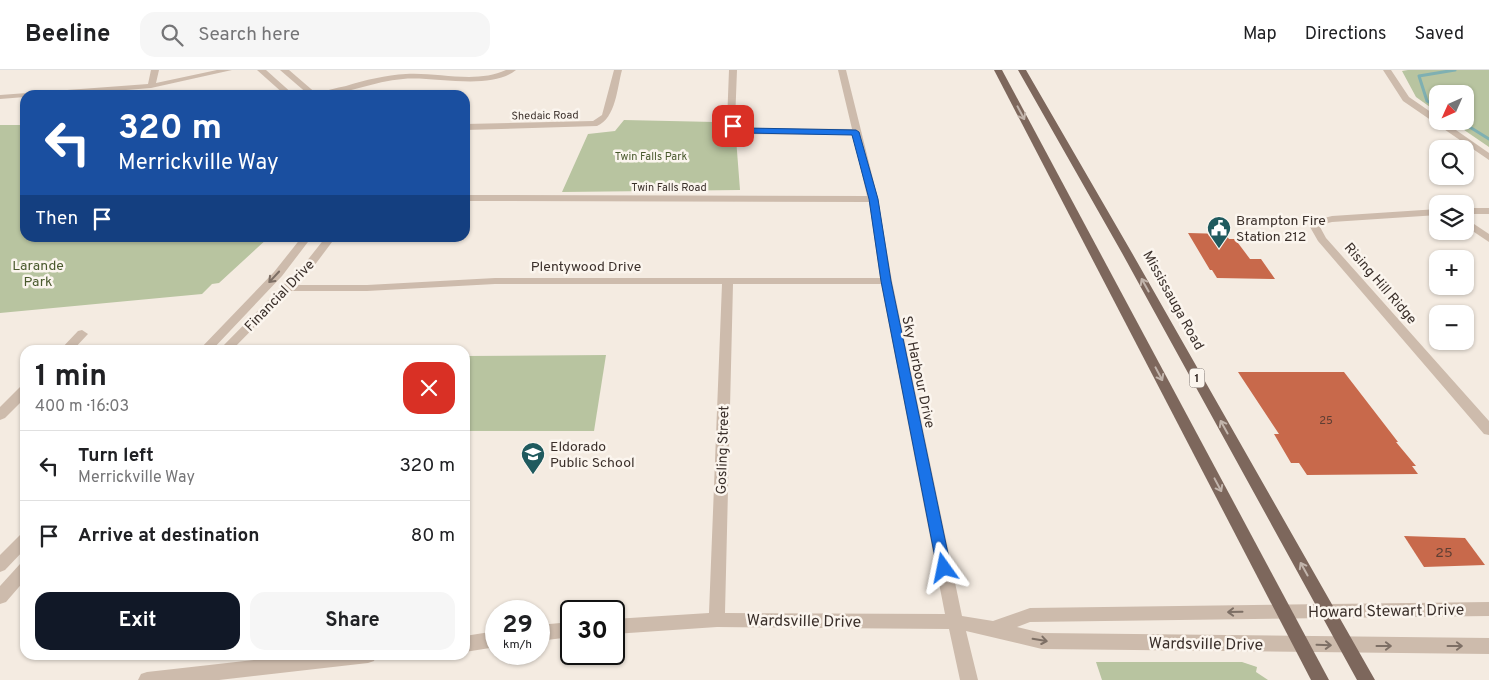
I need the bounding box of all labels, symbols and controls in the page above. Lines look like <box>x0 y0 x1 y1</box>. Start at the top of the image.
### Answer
search box <box>140 12 490 57</box>
text: Beeline <box>25 20 110 50</box>
icon: search <box>158 21 186 49</box>
text: Search here <box>198 23 300 47</box>
text: Map <box>1243 23 1277 46</box>
text: Directions <box>1305 23 1387 46</box>
text: Saved <box>1415 23 1464 46</box>
north arrow <box>1429 85 1474 130</box>
map controls <box>1429 85 1474 350</box>
pin <box>712 105 754 147</box>
one-way arrow <box>1017 105 1026 120</box>
text: 320 m <box>118 107 222 151</box>
street label: Shedaic Road <box>511 108 579 124</box>
icon: left <box>35 110 100 175</box>
icon: arrive <box>719 112 747 140</box>
button: search <box>1429 140 1474 185</box>
text: Merrickville Way <box>118 150 279 177</box>
park label: Twin Falls Park <box>615 150 688 164</box>
street label: Twin Falls Road <box>631 181 707 195</box>
button: layers <box>1429 195 1474 240</box>
icon: arrive <box>88 205 116 233</box>
text: Then <box>35 207 78 231</box>
place label: Brampton Fire Station 212 <box>1236 213 1326 246</box>
public building icon: Brampton Fire Station 212 <box>1206 215 1232 249</box>
street label: Rising Hill Ridge <box>1340 240 1420 328</box>
street label: Mississauga Road <box>1138 248 1207 353</box>
button: + <box>1429 250 1474 295</box>
street label: Financial Drive <box>242 257 319 335</box>
park label: Larande Park <box>12 258 64 291</box>
street label: Plentywood Drive <box>531 259 641 276</box>
one-way arrow <box>268 271 280 283</box>
one-way arrow <box>1140 278 1149 293</box>
button: − <box>1429 305 1474 350</box>
street label: Sky Harbour Drive <box>897 315 938 430</box>
text: 1 min <box>35 359 107 396</box>
button: close <box>403 362 455 414</box>
one-way arrow <box>1155 366 1164 381</box>
road number: 1 <box>1190 368 1204 388</box>
text: 400 m · 16:03 <box>35 397 129 417</box>
street label: Gosling Street <box>713 405 734 495</box>
house number: 25 <box>1319 414 1333 428</box>
one-way arrow <box>1219 420 1229 434</box>
place label: Eldorado Public School <box>550 439 635 472</box>
school or university icon: Eldorado Public School <box>520 441 546 475</box>
text: Turn left <box>78 444 154 468</box>
icon: left <box>35 452 63 480</box>
text: 320 m <box>400 454 455 478</box>
text: Merrickville Way <box>78 468 195 488</box>
one-way arrow <box>1213 478 1223 493</box>
icon: arrive <box>35 522 63 550</box>
text: Arrive at destination <box>78 524 259 548</box>
text: 80 m <box>411 524 455 548</box>
position arrow <box>917 541 969 593</box>
house number: 25 <box>1435 545 1453 562</box>
one-way arrow <box>1299 561 1309 576</box>
button: Exit <box>35 592 240 650</box>
button: Share <box>250 592 455 650</box>
speed limit sign: 30 <box>560 600 625 665</box>
street label: Howard Stewart Drive <box>1308 601 1464 623</box>
one-way arrow <box>1227 607 1244 617</box>
text: 29 <box>502 610 533 642</box>
street label: Wardsville Drive <box>746 611 861 633</box>
street label: Wardsville Drive <box>1148 634 1263 656</box>
one-way arrow <box>1032 635 1048 645</box>
text: km/h <box>503 637 532 653</box>
one-way arrow <box>1316 640 1332 650</box>
one-way arrow <box>1376 641 1392 651</box>
one-way arrow <box>1446 641 1463 651</box>

